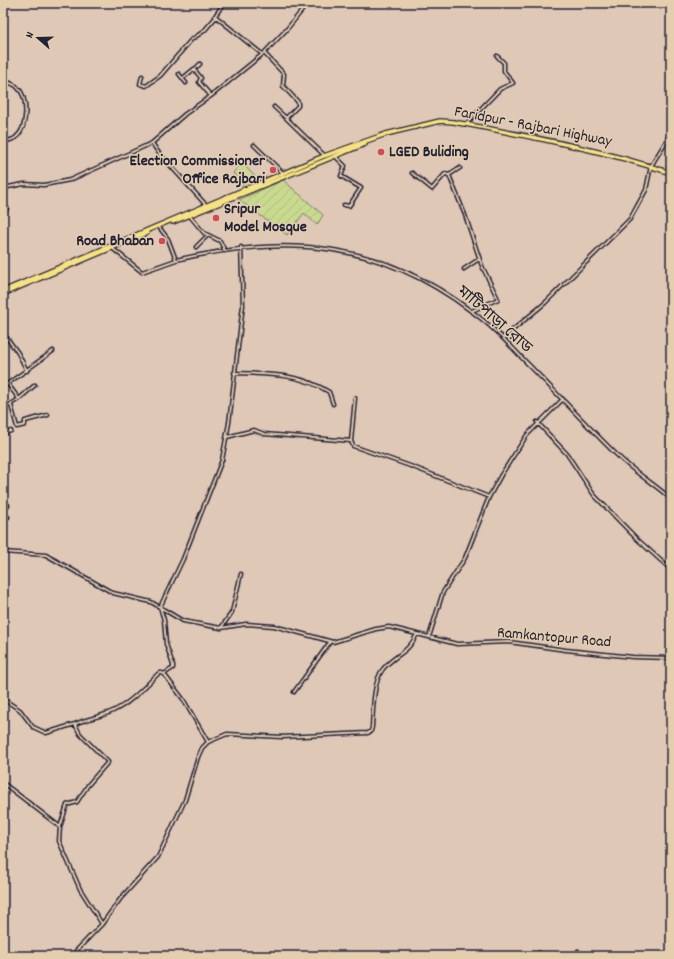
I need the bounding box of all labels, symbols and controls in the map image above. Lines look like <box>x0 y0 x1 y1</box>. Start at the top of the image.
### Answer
north arrow <box>18 18 58 58</box>
text: N <box>22 29 39 41</box>
street label: Faridpur - Rajbari Highway <box>452 100 614 154</box>
place label: LGED Buliding <box>389 141 469 164</box>
marker: LGED Buliding <box>376 147 386 157</box>
place label: Election Commissioner Office Rajbari <box>130 150 266 191</box>
marker: Election Commissioner Office Rajbari <box>268 165 278 175</box>
place label: Sripur Model Mosque <box>224 198 307 239</box>
marker: Sripur Model Mosque <box>211 213 221 223</box>
place label: Road Bhaban <box>76 230 154 253</box>
marker: Road Bhaban <box>157 236 167 246</box>
street label: মাটিপাড়া রোড <box>451 280 537 360</box>
street label: Ramkantopur Road <box>496 622 612 654</box>

